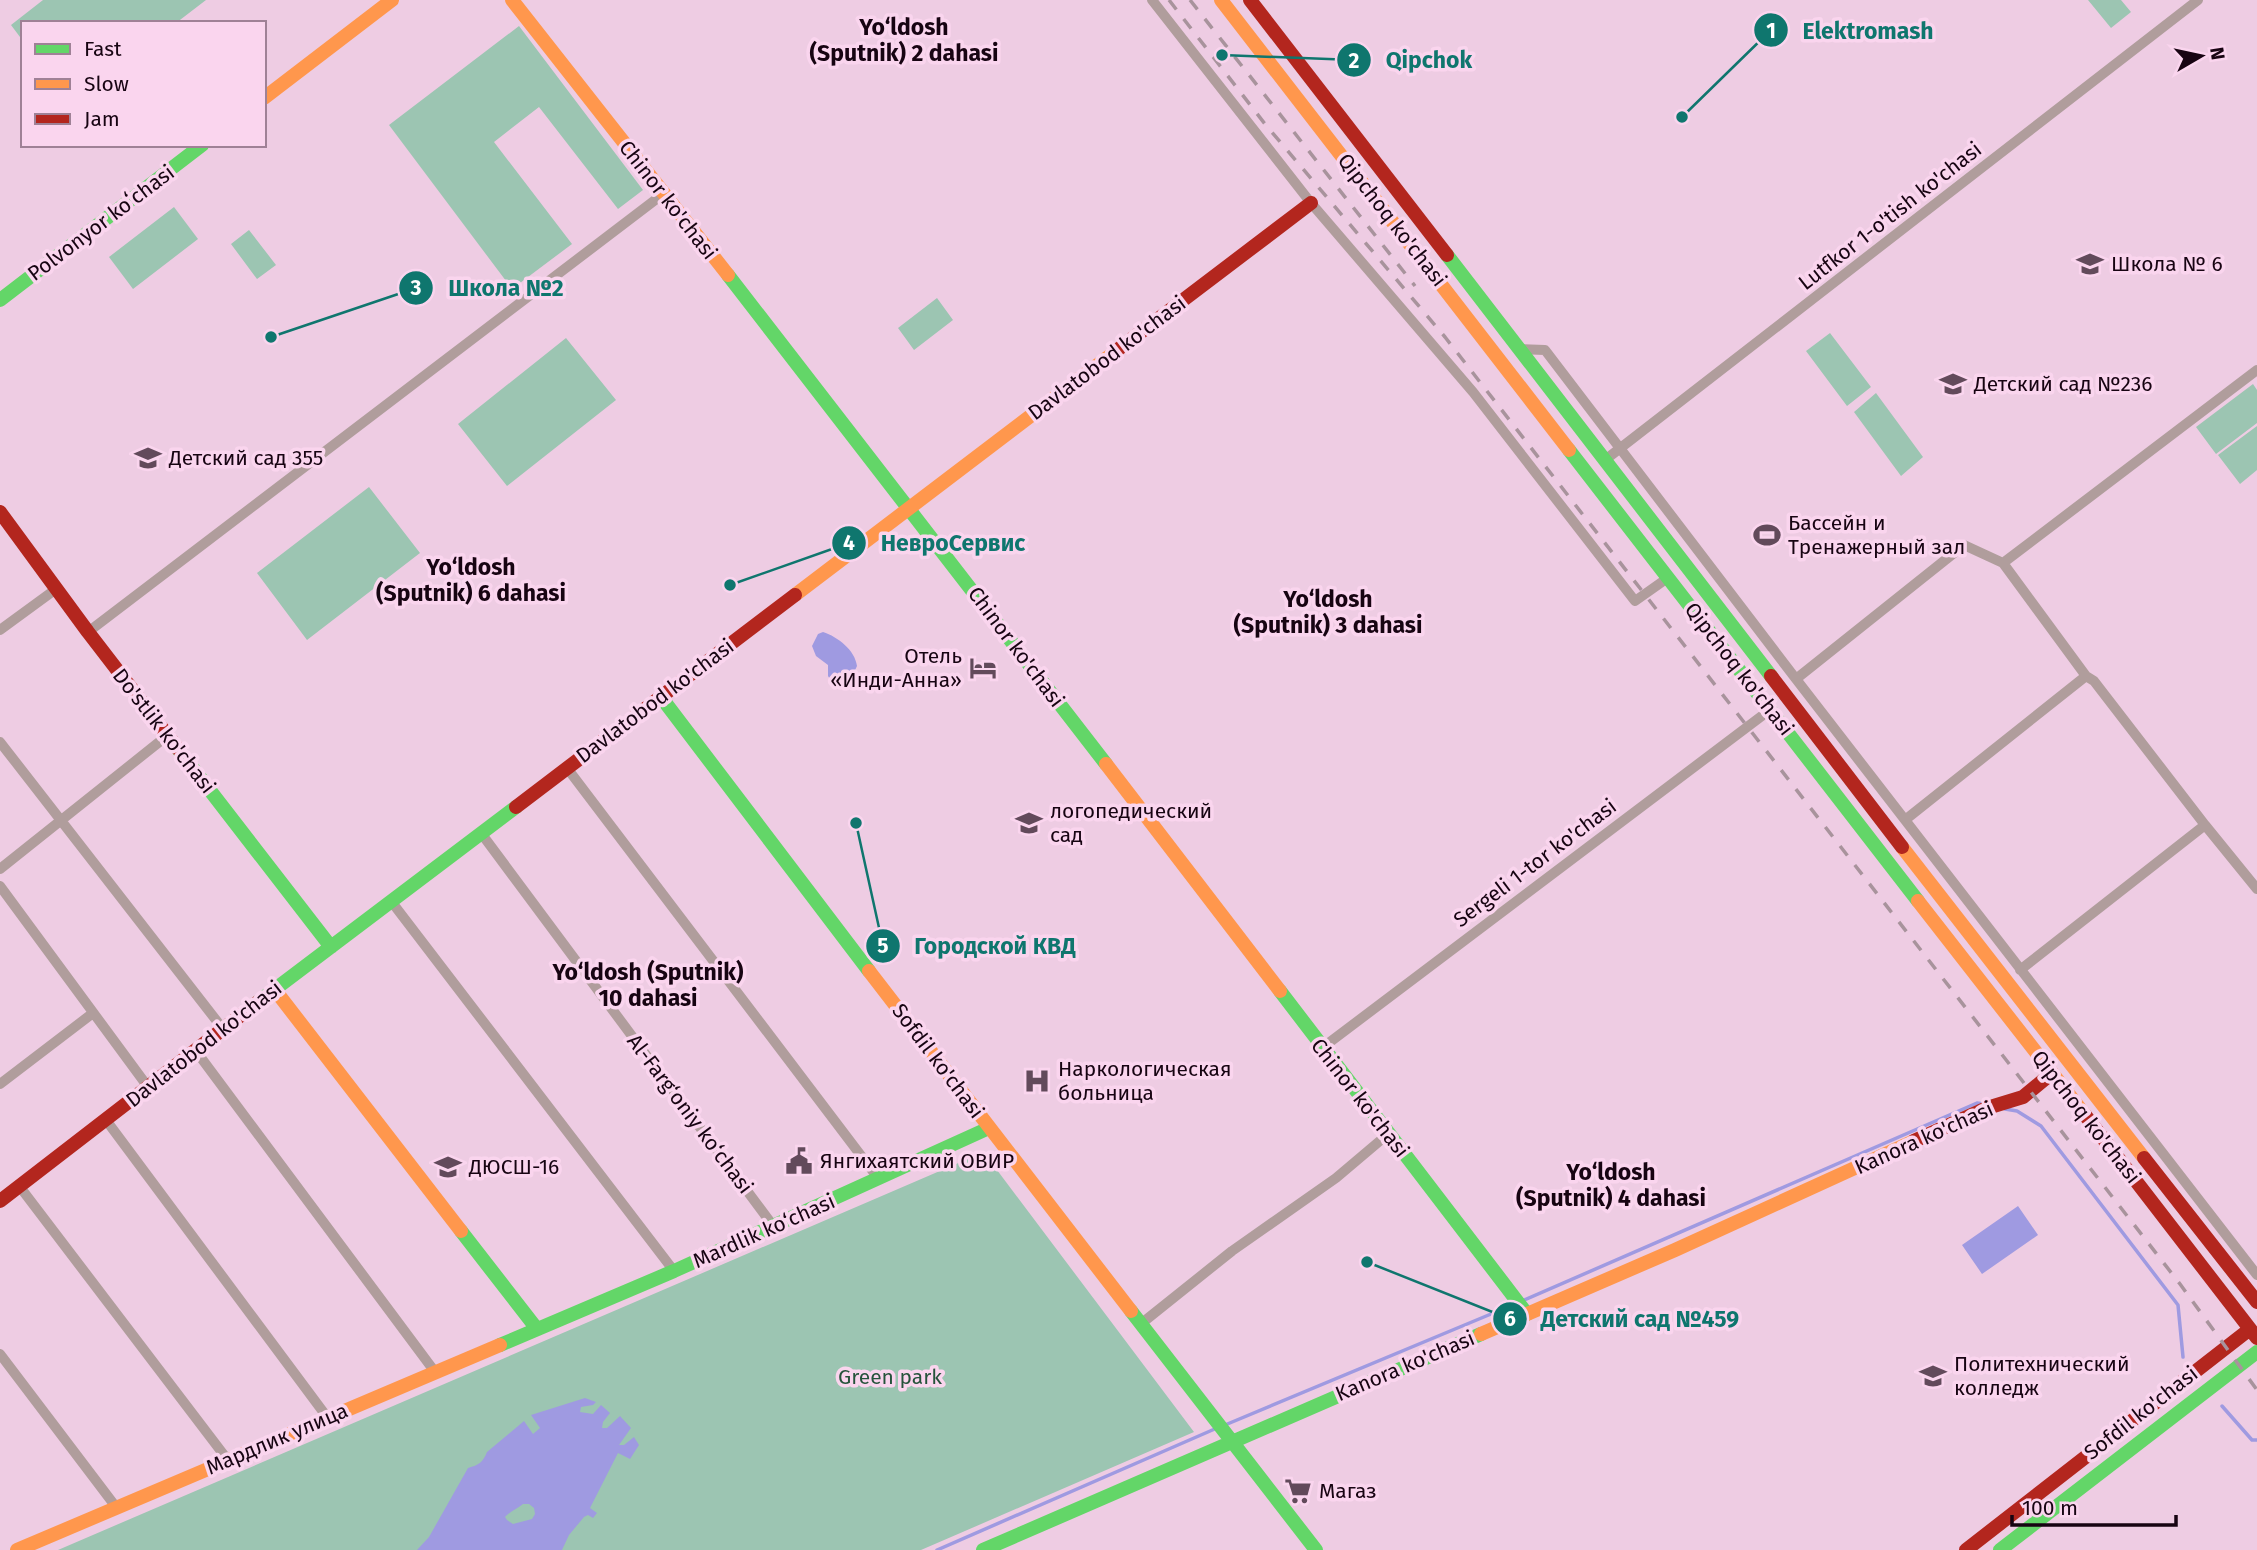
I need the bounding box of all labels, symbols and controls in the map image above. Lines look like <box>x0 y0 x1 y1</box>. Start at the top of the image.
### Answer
callout: Elektromash <box>1753 8 1947 52</box>
district label: Yo‘ldosh (Sputnik) 2 dahasi <box>810 13 998 67</box>
text: Elektromash <box>1802 17 1934 45</box>
text: 1 <box>1766 18 1776 44</box>
legend <box>21 21 266 147</box>
north arrow <box>2166 21 2236 91</box>
text: Fast <box>84 36 122 62</box>
callout: Qipchok <box>1337 38 1486 82</box>
text: N <box>2205 45 2230 61</box>
text: Qipchok <box>1386 46 1473 74</box>
text: 2 <box>1349 48 1360 74</box>
text: Slow <box>84 71 129 97</box>
text: Jam <box>84 106 120 132</box>
street label: Chinor ko'chasi <box>613 135 723 265</box>
street label: Lutfkor 1-o'tish ko'chasi <box>1793 136 1987 296</box>
street label: Qipchoq ko'chasi <box>1332 148 1452 292</box>
street label: Polvonyor koʻchasi <box>22 159 180 287</box>
school or university icon: Школа № 6 <box>2075 249 2105 279</box>
place label: Школа № 6 <box>2111 251 2223 277</box>
callout: Школа №2 <box>399 266 577 310</box>
text: Школа №2 <box>448 274 564 302</box>
text: 3 <box>410 275 422 301</box>
street label: Davlatobod ko'chasi <box>1023 290 1191 426</box>
school or university icon: Детский сад №236 <box>1938 369 1968 399</box>
place label: Детский сад №236 <box>1973 371 2152 397</box>
school or university icon: Детский сад 355 <box>133 443 163 473</box>
place label: Детский сад 355 <box>168 445 323 471</box>
place label: Бассейн и Тренажерный зал <box>1788 510 1965 560</box>
sports icon: Бассейн и Тренажерный зал <box>1752 520 1782 550</box>
callout: НевроСервис <box>831 521 1039 565</box>
text: НевроСервис <box>881 529 1025 557</box>
text: 4 <box>843 530 855 556</box>
district label: Yo‘ldosh (Sputnik) 6 dahasi <box>376 553 566 607</box>
street label: Chinor ko'chasi <box>962 582 1070 712</box>
district label: Yo‘ldosh (Sputnik) 3 dahasi <box>1234 585 1422 639</box>
street label: Qipchoq ko'chasi <box>1679 597 1799 741</box>
street label: Davlatobod ko'chasi <box>571 633 739 769</box>
place label: Отель «Инди-Анна» <box>830 643 962 693</box>
hotel icon: Отель «Инди-Анна» <box>968 653 998 683</box>
street label: Do'stlik ko'chasi <box>107 663 221 799</box>
street label: Sergeli 1-tor ko'chasi <box>1448 793 1622 933</box>
place label: логопедический сад <box>1050 798 1212 848</box>
school or university icon: логопедический сад <box>1014 808 1044 838</box>
callout: Городской КВД <box>866 924 1090 968</box>
text: Городской КВД <box>914 932 1076 960</box>
text: 5 <box>877 933 889 959</box>
district label: Yo‘ldosh (Sputnik) 10 dahasi <box>551 958 744 1012</box>
street label: Davlatobod ko'chasi <box>121 975 287 1113</box>
street label: Sofdil ko'chasi <box>886 998 990 1124</box>
street label: Al-Farg‘oniy ko‘chasi <box>622 1029 758 1199</box>
street label: Chinor ko'chasi <box>1305 1033 1415 1163</box>
street label: Qipchoq ko'chasi <box>2026 1045 2146 1189</box>
place label: Наркологическая больница <box>1058 1056 1232 1106</box>
hospital icon: Наркологическая больница <box>1022 1066 1052 1096</box>
street label: Kanora ko'chasi <box>1851 1096 1997 1180</box>
public building icon: Янгихаятский ОВИР <box>784 1146 814 1176</box>
place label: Янгихаятский ОВИР <box>820 1148 1014 1174</box>
school or university icon: ДЮСШ-16 <box>433 1152 463 1182</box>
place label: ДЮСШ-16 <box>468 1154 559 1180</box>
district label: Yo‘ldosh (Sputnik) 4 dahasi <box>1516 1158 1706 1212</box>
street label: Mardlik ko‘chasi <box>689 1188 839 1274</box>
callout: Детский сад №459 <box>1492 1297 1754 1341</box>
text: Детский сад №459 <box>1540 1305 1739 1333</box>
text: 6 <box>1504 1306 1516 1332</box>
street label: Kanora ko'chasi <box>1331 1325 1479 1407</box>
place label: Политехнический колледж <box>1954 1351 2130 1401</box>
school or university icon: Политехнический колледж <box>1918 1361 1948 1391</box>
street label: Sofdil ko'chasi <box>2079 1361 2203 1465</box>
park label: Green park <box>838 1364 942 1390</box>
street label: Мардлик улица <box>202 1397 352 1481</box>
supermarket icon: Магаз <box>1283 1476 1313 1506</box>
place label: Магаз <box>1319 1478 1377 1504</box>
scale bar <box>2012 1484 2176 1528</box>
text: 100 m <box>2022 1495 2078 1521</box>

